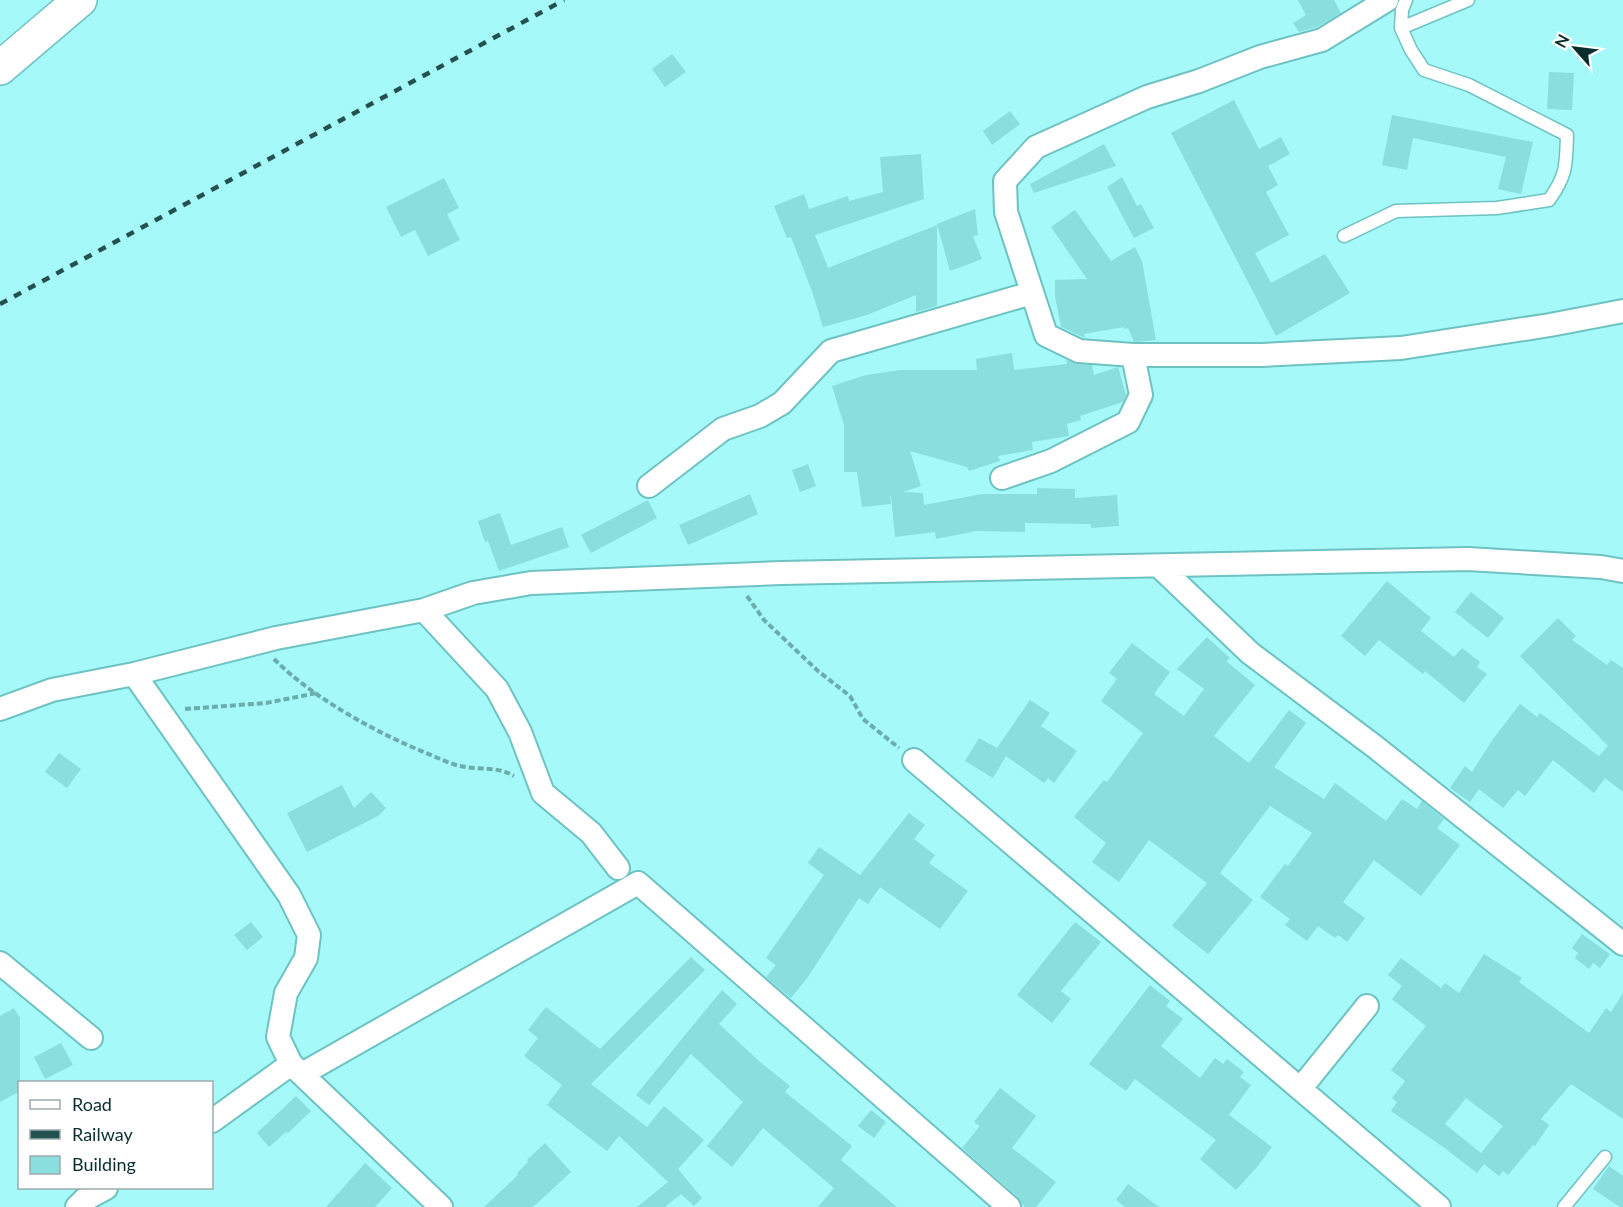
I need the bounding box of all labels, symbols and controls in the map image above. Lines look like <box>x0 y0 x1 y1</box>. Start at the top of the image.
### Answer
north arrow <box>1545 18 1605 78</box>
text: N <box>1550 31 1573 51</box>
legend <box>18 1081 213 1189</box>
text: Road <box>72 1093 112 1115</box>
text: Railway <box>72 1123 133 1145</box>
text: Building <box>72 1153 136 1175</box>

